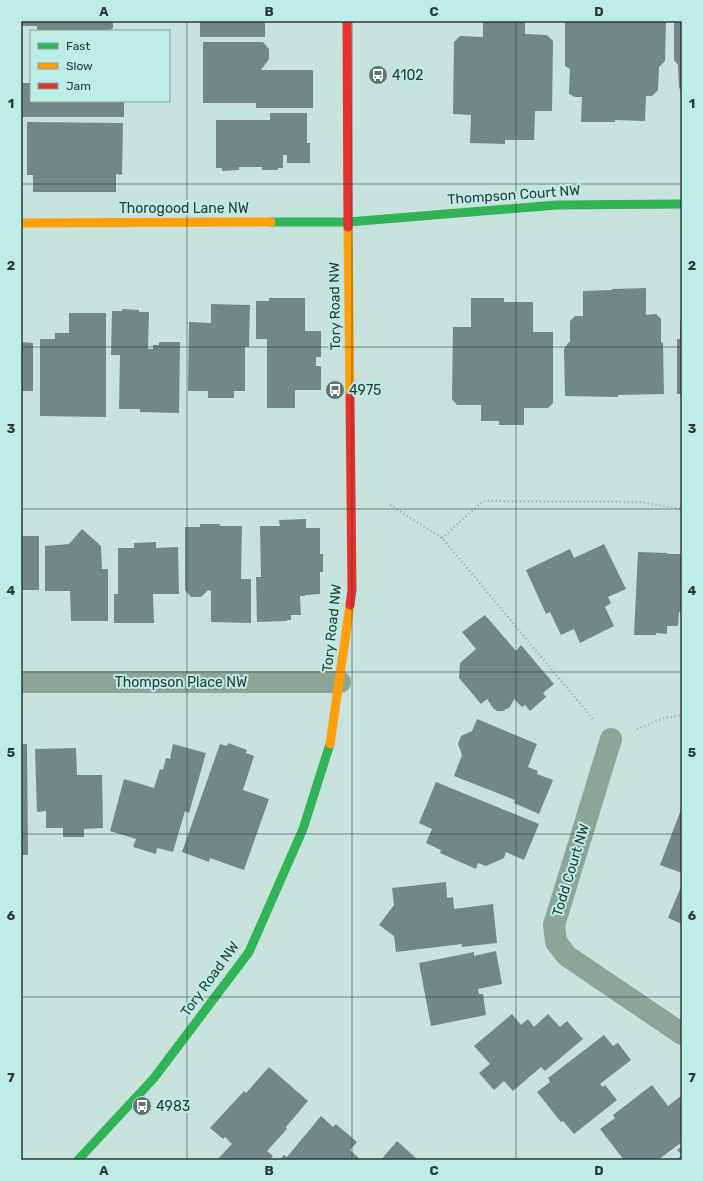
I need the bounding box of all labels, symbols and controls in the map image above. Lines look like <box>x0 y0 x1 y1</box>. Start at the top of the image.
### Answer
text: A <box>99 4 109 19</box>
text: B <box>264 4 274 19</box>
text: C <box>429 4 439 19</box>
text: D <box>594 4 604 19</box>
legend <box>30 30 170 102</box>
text: Fast <box>66 39 90 53</box>
text: Slow <box>66 59 93 73</box>
bus stop icon: 4102 <box>367 64 389 86</box>
place label: 4102 <box>392 67 424 84</box>
text: Jam <box>66 79 91 93</box>
text: 1 <box>8 96 14 111</box>
text: 1 <box>689 96 695 111</box>
street label: Thompson Court NW <box>447 182 581 208</box>
street label: Thorogood Lane NW <box>119 200 249 217</box>
text: 2 <box>7 258 15 273</box>
text: 2 <box>688 258 696 273</box>
street label: Tory Road NW <box>326 262 344 350</box>
bus stop icon: 4975 <box>324 379 346 401</box>
place label: 4975 <box>349 382 381 399</box>
text: 3 <box>7 421 16 436</box>
text: 3 <box>688 421 697 436</box>
text: 4 <box>7 583 16 598</box>
street label: Tory Road NW <box>319 583 345 673</box>
text: 4 <box>688 583 697 598</box>
street label: Thompson Place NW <box>115 674 247 691</box>
text: 5 <box>7 745 15 760</box>
text: 5 <box>688 745 696 760</box>
street label: Todd Court NW <box>549 822 593 918</box>
text: 6 <box>7 908 16 923</box>
text: 6 <box>688 908 697 923</box>
street label: Tory Road NW <box>177 938 243 1020</box>
text: 7 <box>7 1070 15 1085</box>
text: 7 <box>688 1070 696 1085</box>
bus stop icon: 4983 <box>131 1095 153 1117</box>
place label: 4983 <box>156 1098 190 1115</box>
text: A <box>99 1163 109 1178</box>
text: B <box>264 1163 274 1178</box>
text: C <box>429 1163 439 1178</box>
text: D <box>594 1163 604 1178</box>

